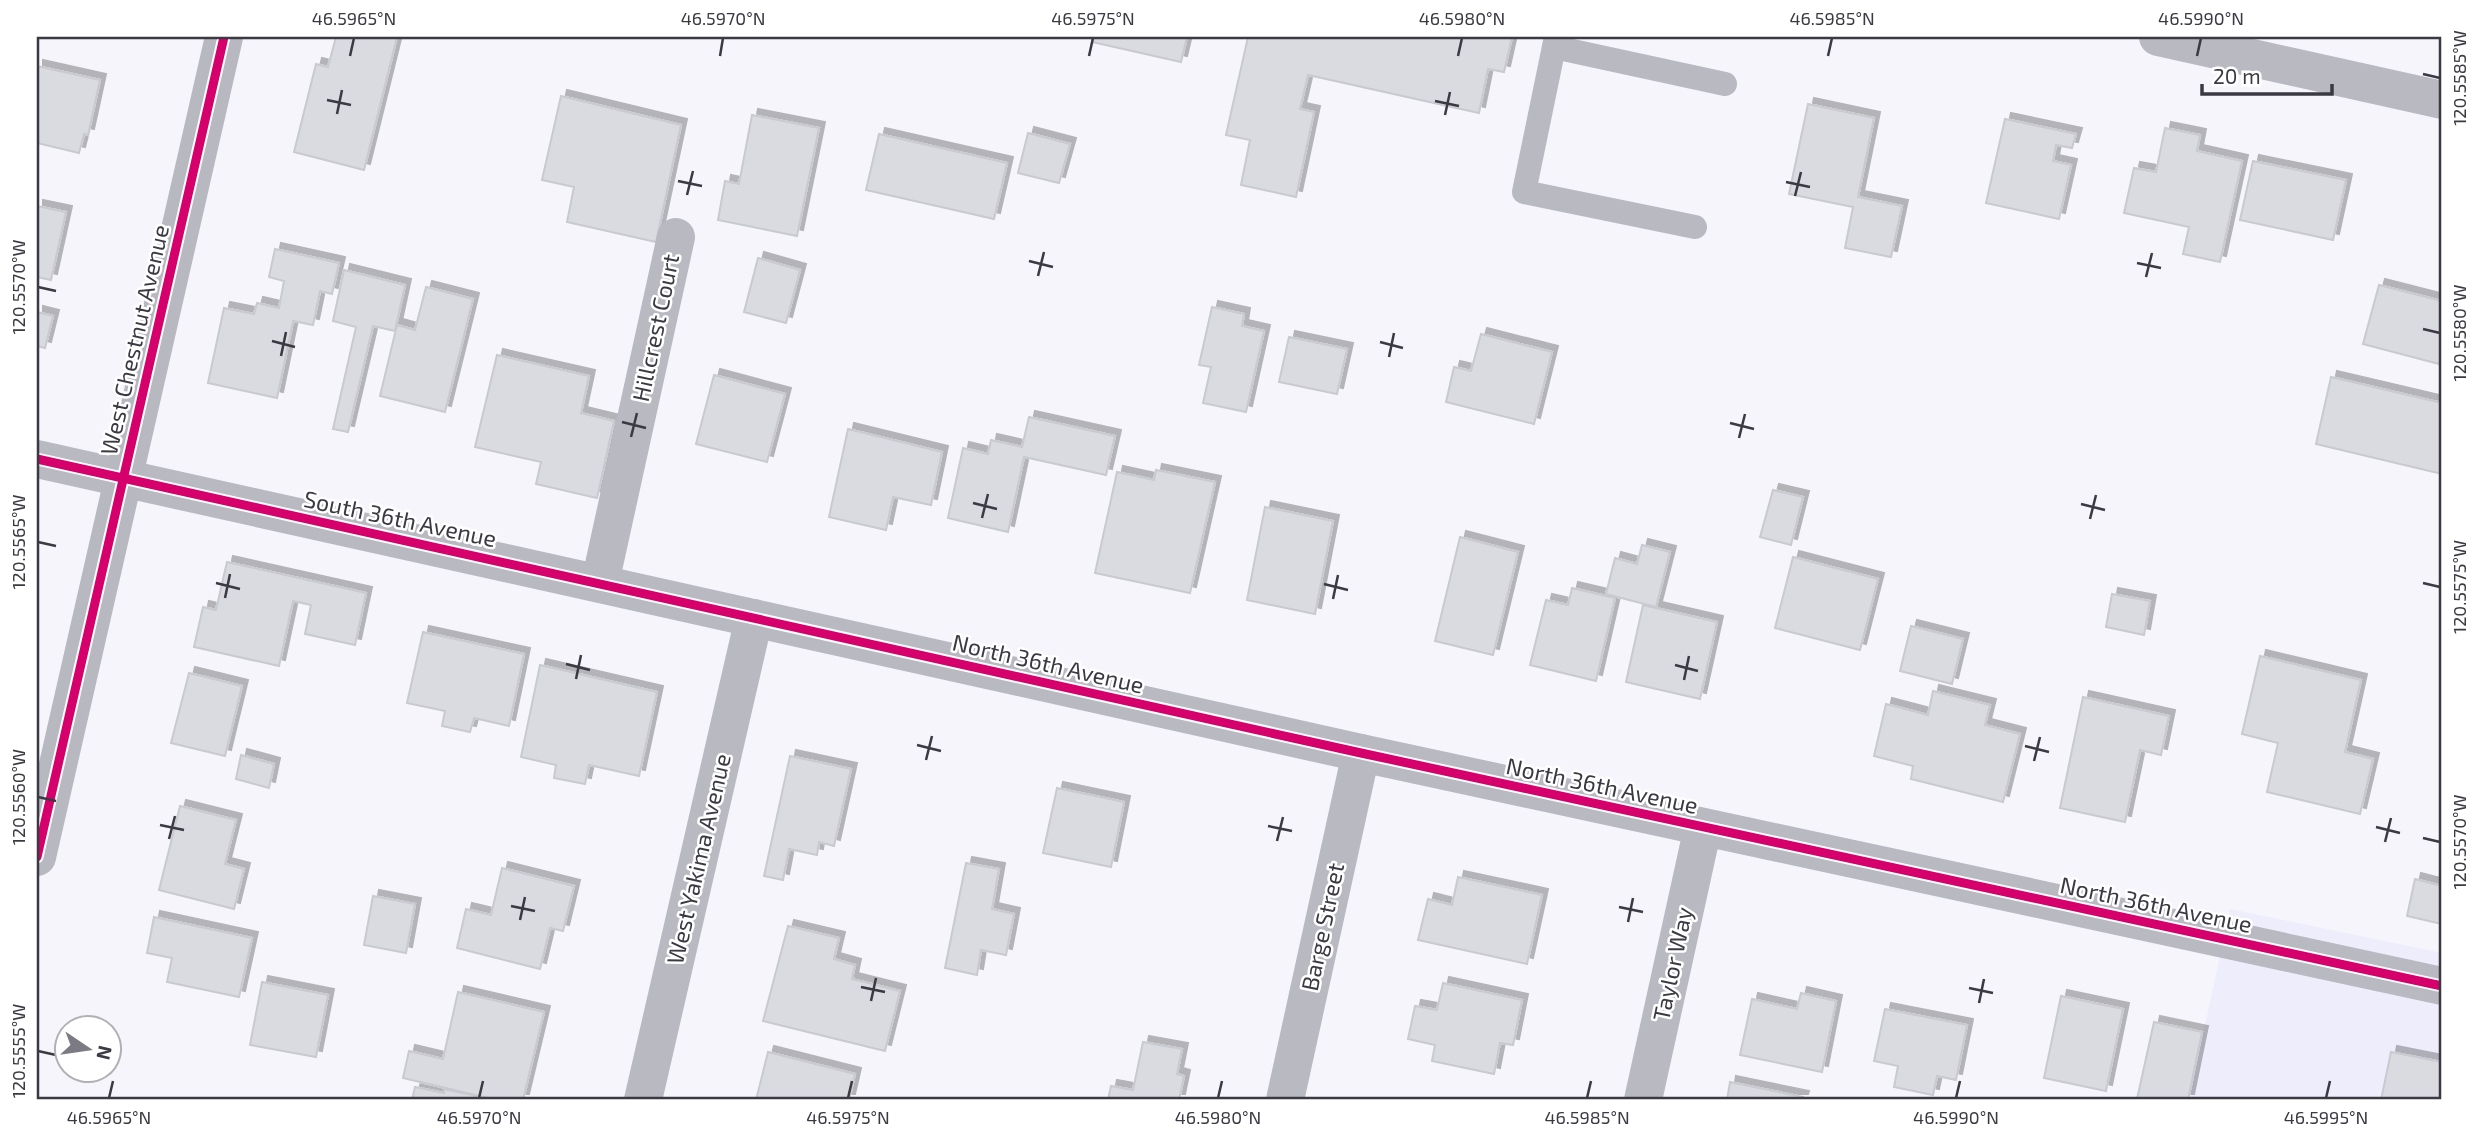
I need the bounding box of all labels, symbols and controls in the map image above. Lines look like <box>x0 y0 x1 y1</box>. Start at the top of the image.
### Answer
text: 46.5965°N <box>312 7 396 29</box>
text: 46.5970°N <box>681 7 765 29</box>
text: 46.5975°N <box>1051 7 1135 29</box>
text: 46.5980°N <box>1419 7 1505 29</box>
text: 46.5985°N <box>1789 7 1875 29</box>
text: 46.5990°N <box>2158 7 2244 29</box>
text: 120.5585°W <box>2448 30 2470 126</box>
scale bar <box>2202 52 2332 96</box>
text: 20 m <box>2213 63 2261 88</box>
street label: West Chestnut Avenue <box>94 222 174 458</box>
text: 120.5570°W <box>7 239 29 335</box>
street label: Hillcrest Court <box>626 251 684 404</box>
text: 120.5580°W <box>2448 285 2470 381</box>
street label: South 36th Avenue <box>301 484 499 552</box>
text: 120.5565°W <box>7 494 29 590</box>
text: 120.5575°W <box>2448 540 2470 634</box>
street label: North 36th Avenue <box>950 627 1147 699</box>
text: 120.5560°W <box>7 749 29 845</box>
street label: West Yakima Avenue <box>660 751 736 967</box>
street label: North 36th Avenue <box>1504 751 1701 819</box>
text: 120.5570°W <box>2448 794 2470 890</box>
street label: Barge Street <box>1295 860 1349 993</box>
street label: North 36th Avenue <box>2058 870 2255 938</box>
street label: Taylor Way <box>1646 904 1698 1023</box>
text: 120.5555°W <box>7 1004 29 1098</box>
north arrow <box>52 1014 122 1084</box>
text: N <box>92 1044 118 1062</box>
text: 46.5965°N <box>67 1106 151 1128</box>
text: 46.5970°N <box>437 1106 521 1128</box>
text: 46.5975°N <box>806 1106 890 1128</box>
text: 46.5980°N <box>1175 1106 1261 1128</box>
text: 46.5985°N <box>1544 1106 1630 1128</box>
text: 46.5990°N <box>1913 1106 1999 1128</box>
text: 46.5995°N <box>2284 1106 2368 1128</box>

